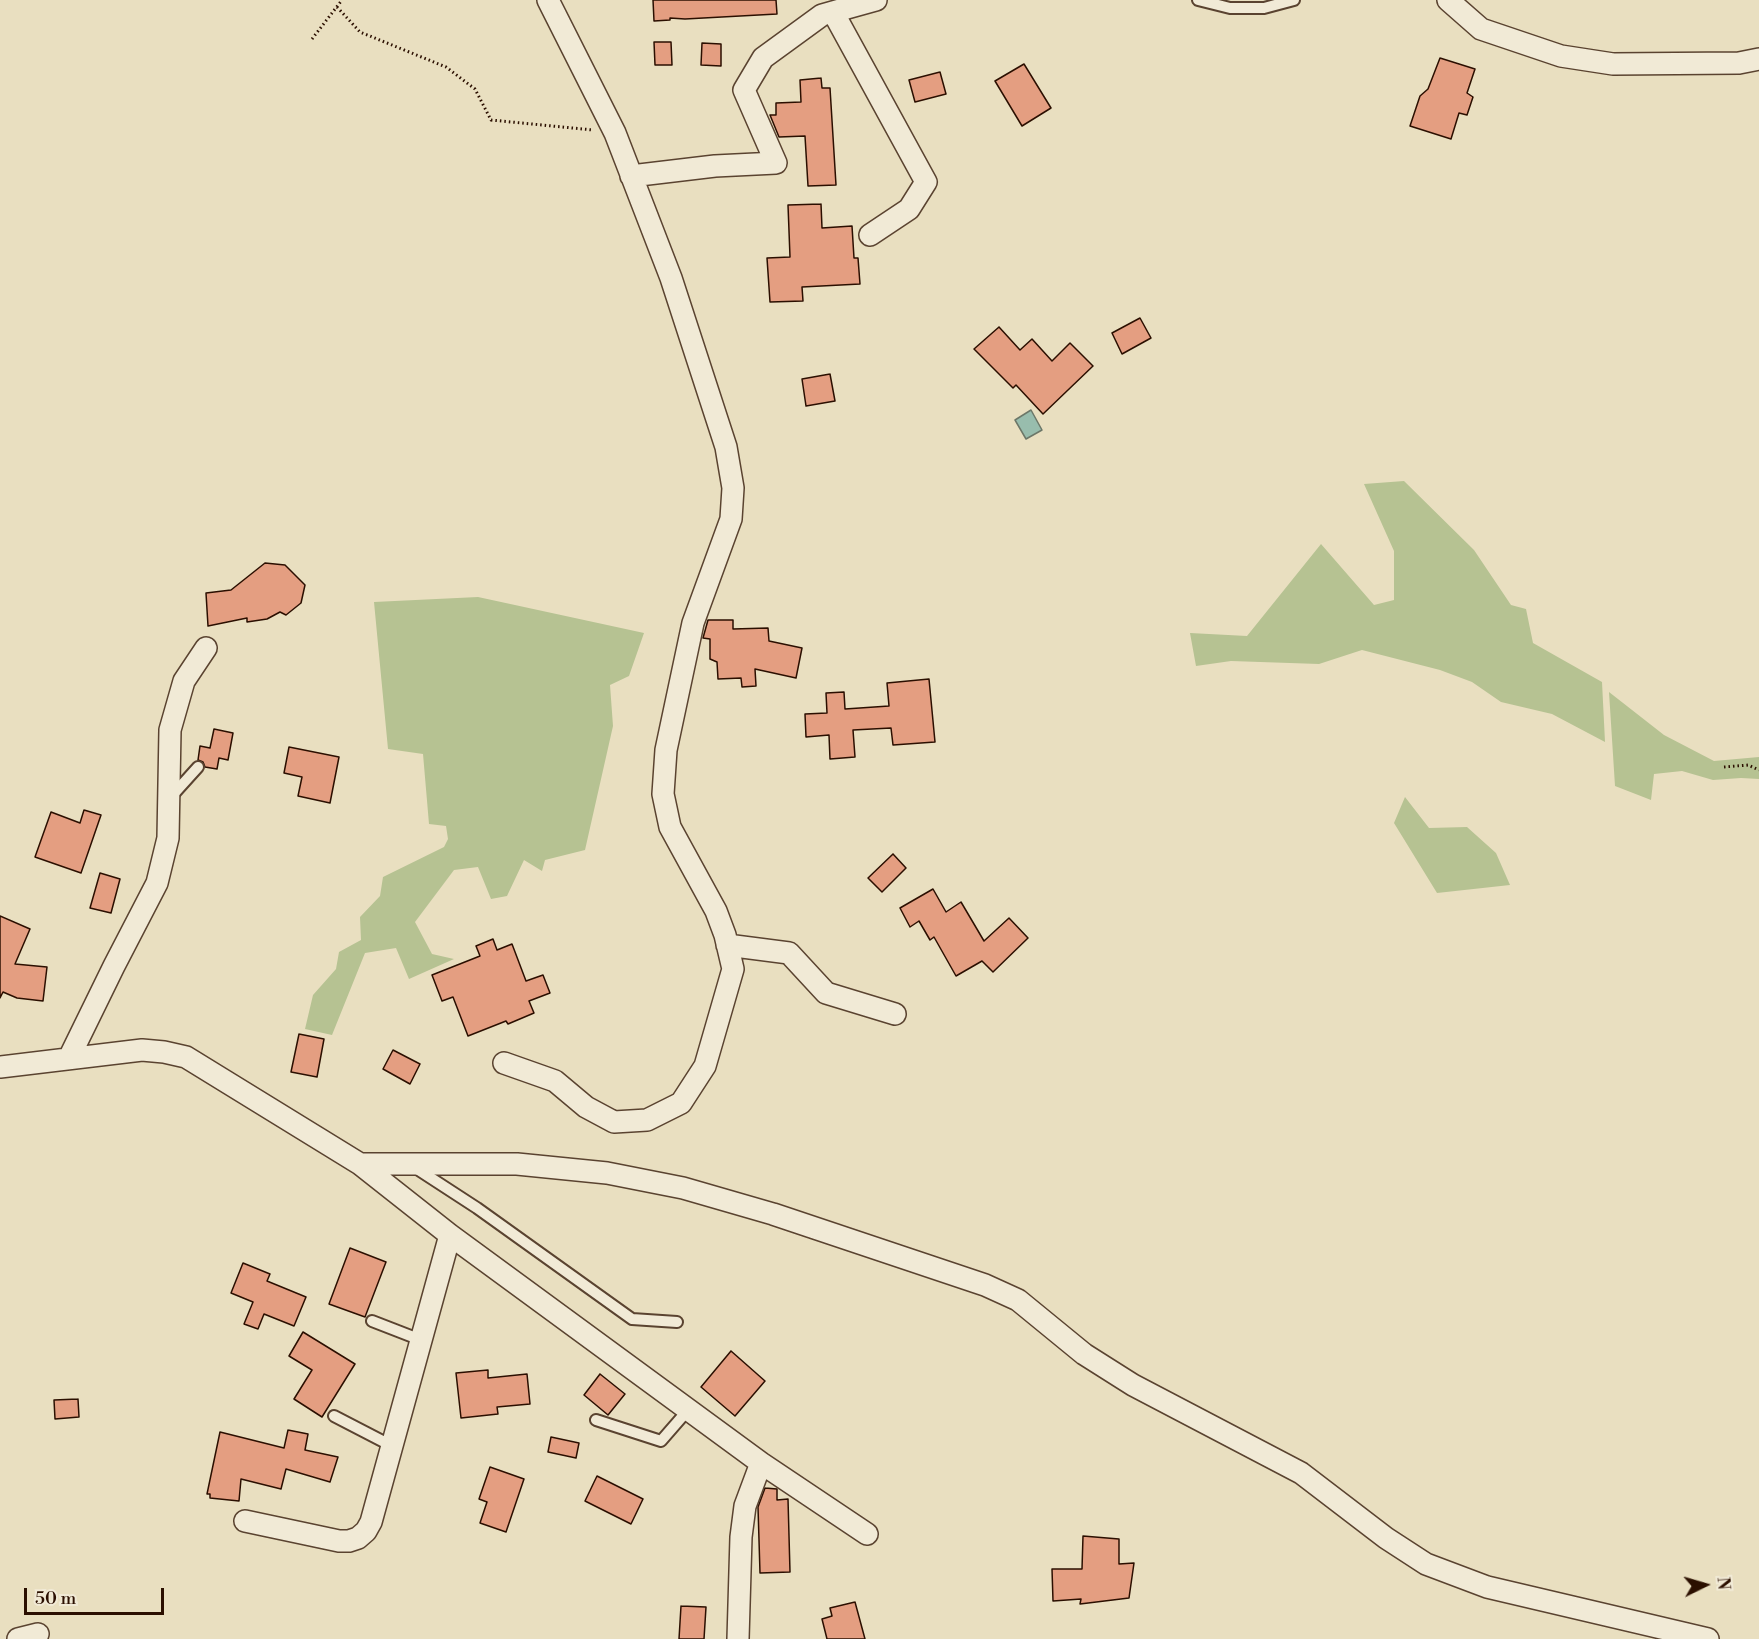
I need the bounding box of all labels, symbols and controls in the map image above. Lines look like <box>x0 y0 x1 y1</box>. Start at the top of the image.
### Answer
north arrow <box>1675 1555 1735 1615</box>
scale bar <box>27 1576 166 1614</box>
text: N <box>1712 1576 1733 1591</box>
text: 50 m <box>35 1587 76 1610</box>

